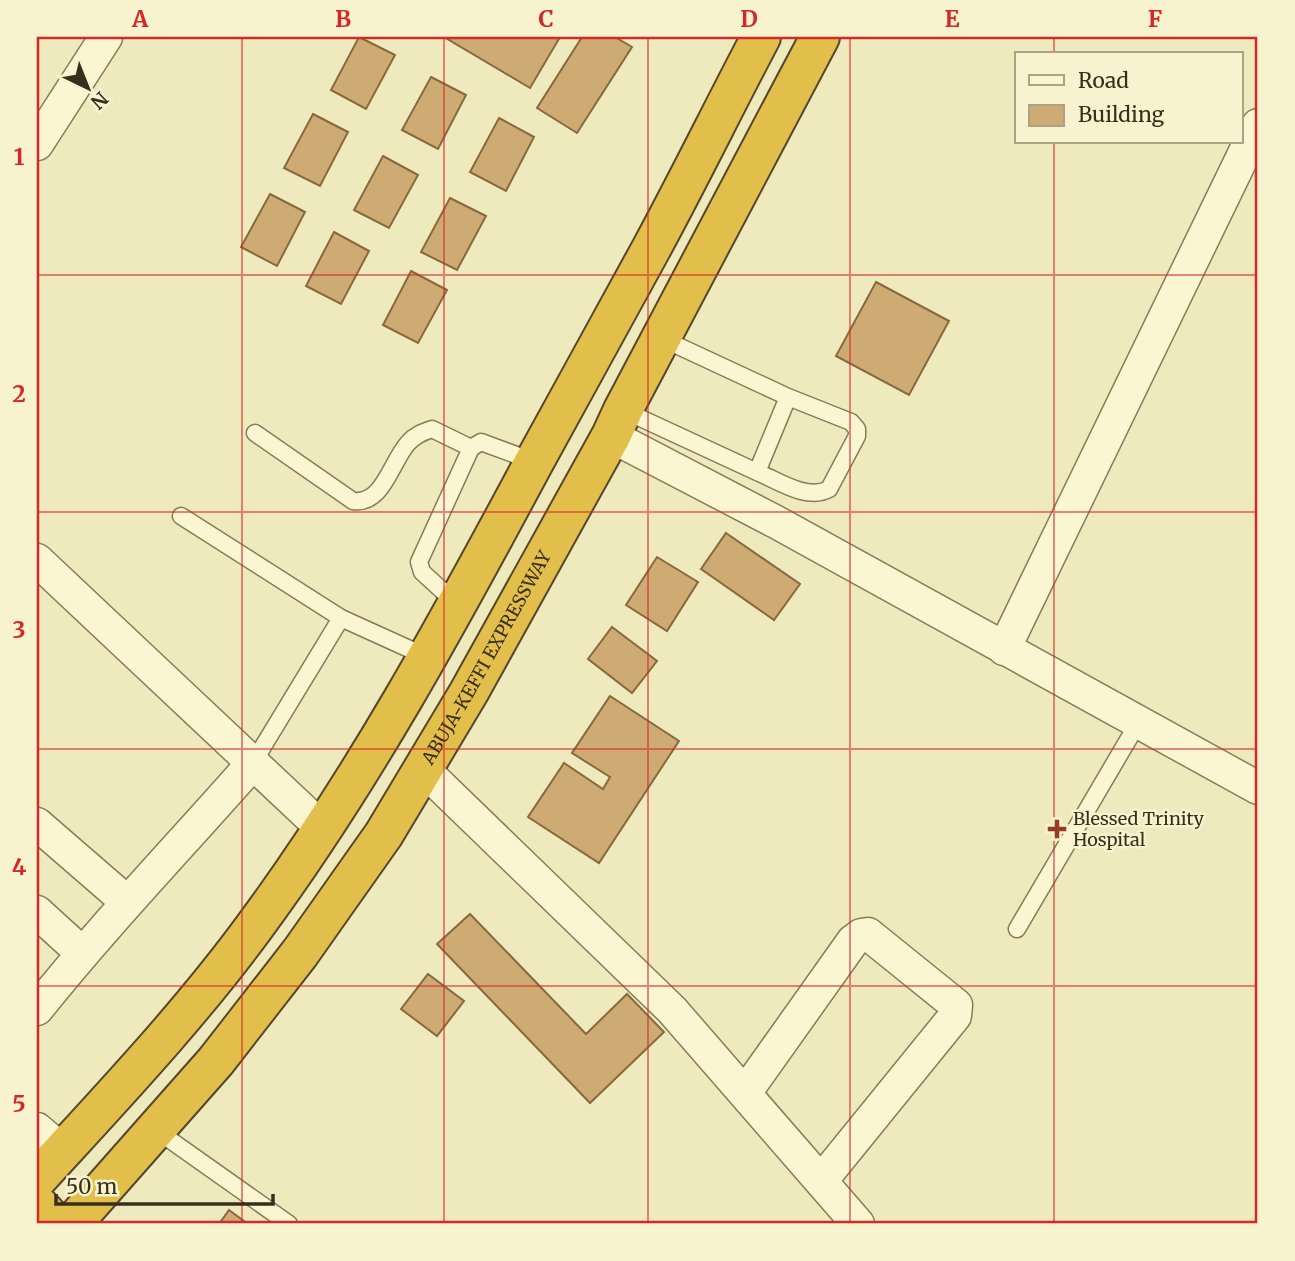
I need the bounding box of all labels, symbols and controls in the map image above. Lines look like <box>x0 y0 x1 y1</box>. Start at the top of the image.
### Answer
text: A <box>131 4 149 33</box>
text: B <box>335 4 351 33</box>
text: C <box>538 4 554 33</box>
text: D <box>740 4 758 33</box>
text: E <box>944 4 960 33</box>
text: F <box>1148 4 1162 33</box>
north arrow <box>52 52 122 122</box>
legend <box>1015 52 1242 144</box>
text: Road <box>1078 67 1129 94</box>
text: N <box>86 87 113 114</box>
text: Building <box>1078 101 1165 128</box>
text: 1 <box>14 142 25 171</box>
text: 2 <box>12 379 26 408</box>
street label: ABUJA-KEFFI EXPRESSWAY <box>416 546 556 769</box>
text: 3 <box>12 615 26 644</box>
place label: Blessed Trinity Hospital <box>1073 807 1205 851</box>
marker: Blessed Trinity Hospital <box>1047 819 1067 839</box>
text: 4 <box>12 852 27 881</box>
text: 5 <box>12 1089 26 1118</box>
scale bar <box>56 1163 273 1207</box>
text: 50 m <box>66 1173 117 1200</box>

